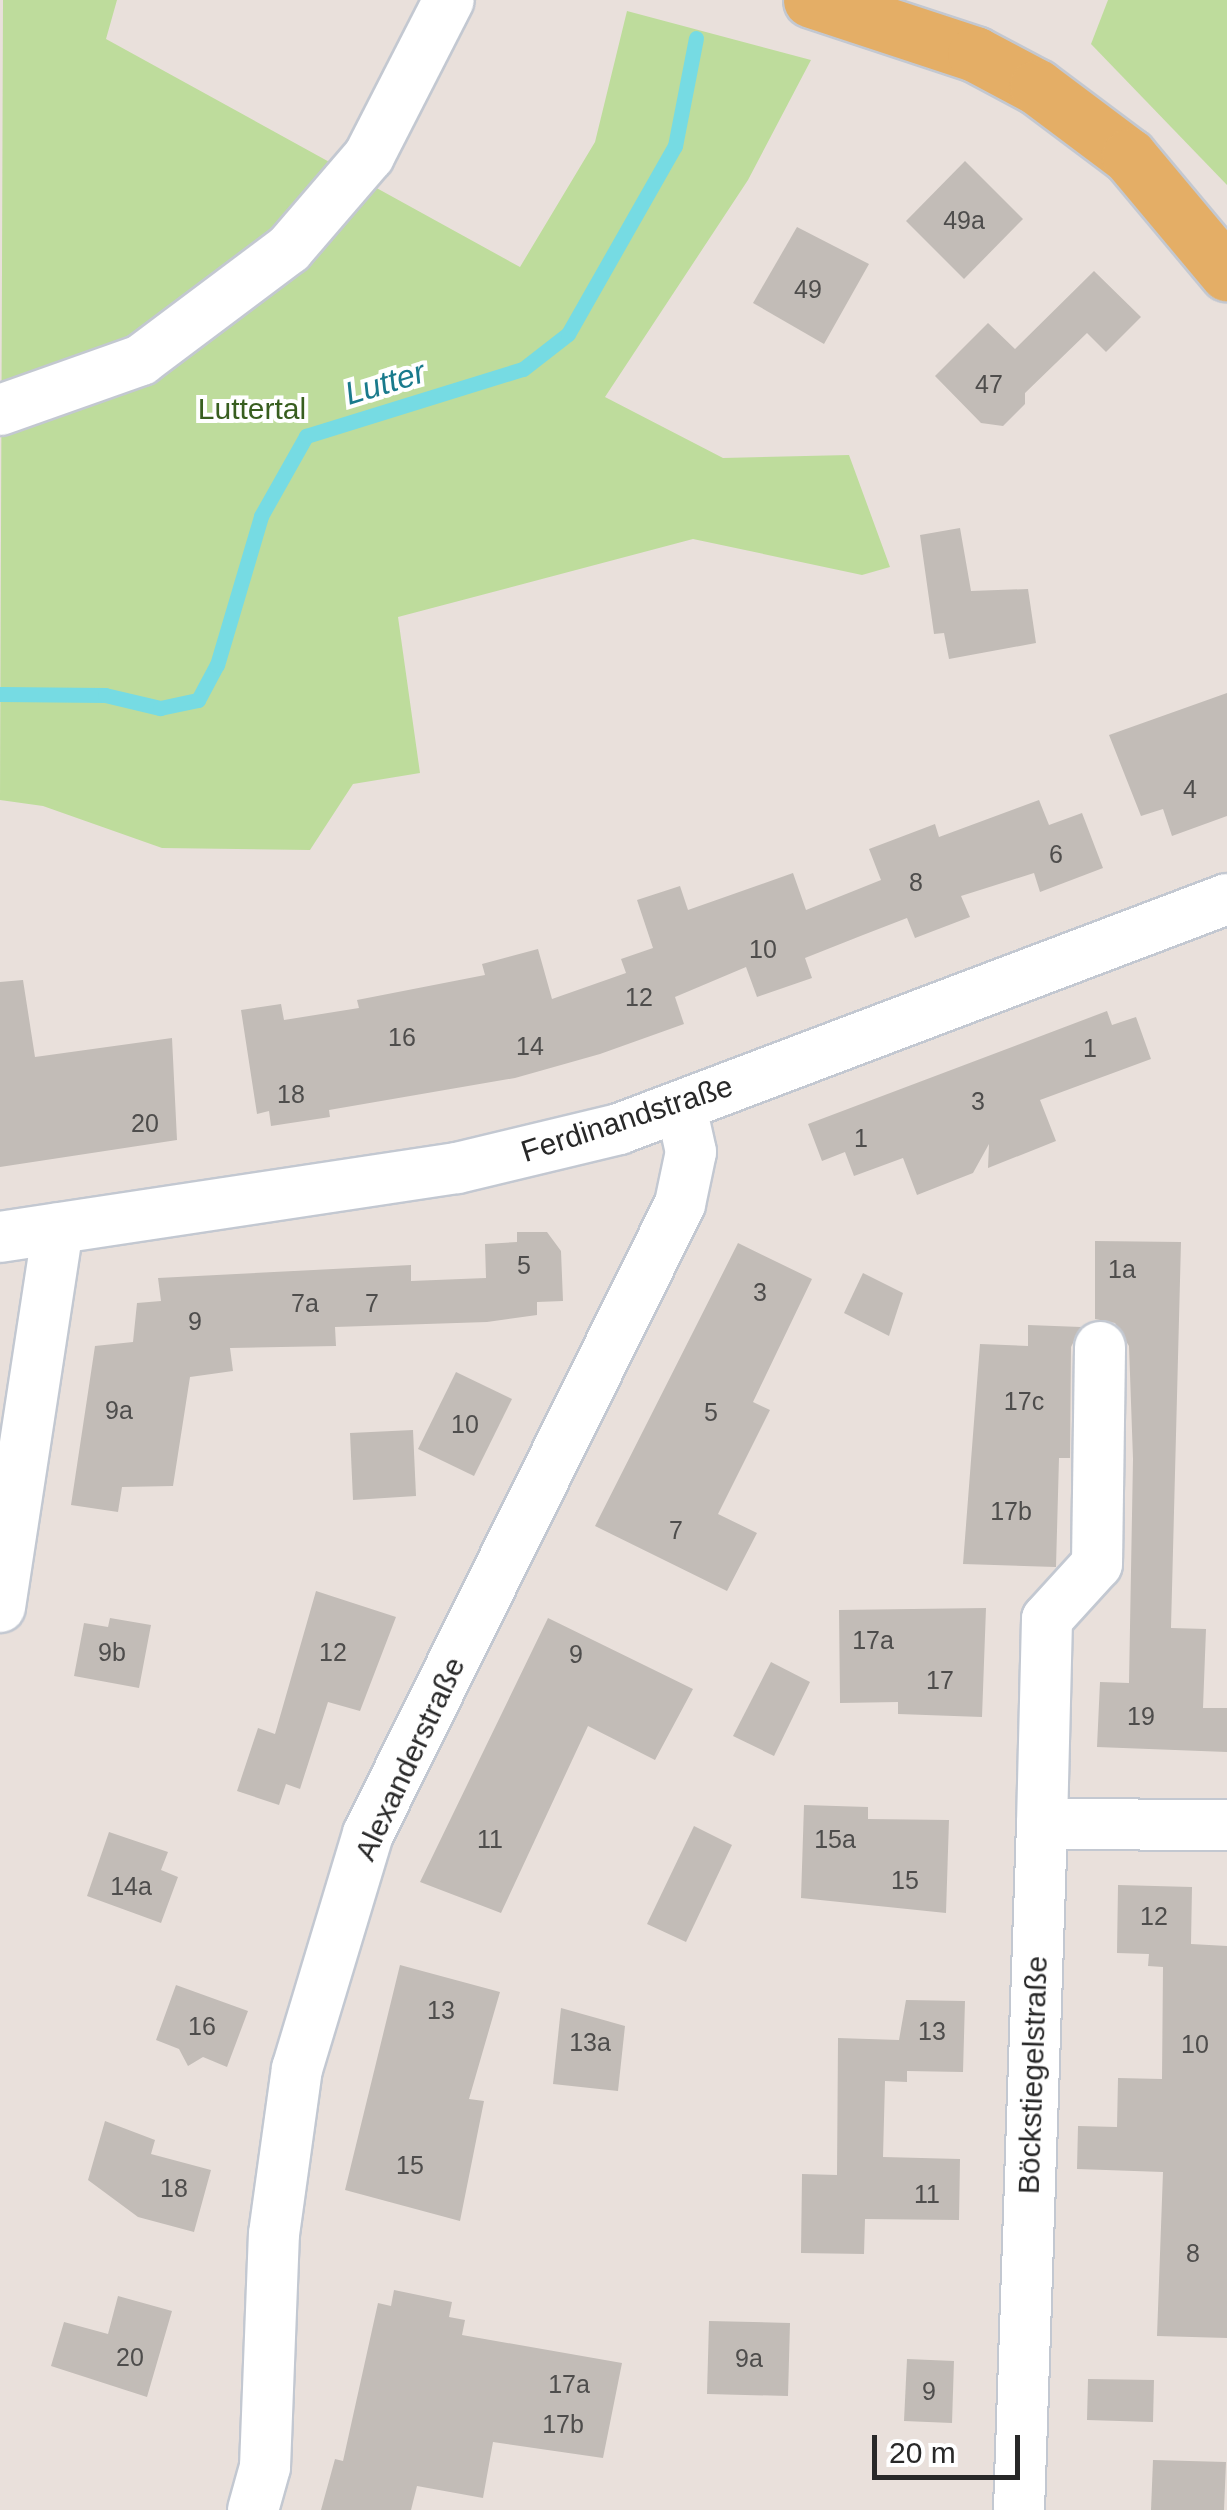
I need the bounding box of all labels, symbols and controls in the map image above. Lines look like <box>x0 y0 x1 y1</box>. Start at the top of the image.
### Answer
house number: 49a <box>943 205 985 235</box>
house number: 49 <box>794 274 822 304</box>
water label: Lutter <box>340 353 430 413</box>
house number: 47 <box>975 369 1003 399</box>
park label: Luttertal <box>198 391 306 427</box>
house number: 4 <box>1183 774 1197 804</box>
house number: 6 <box>1049 839 1063 869</box>
house number: 8 <box>909 867 923 897</box>
house number: 10 <box>749 934 777 964</box>
house number: 12 <box>625 982 653 1012</box>
house number: 16 <box>388 1022 416 1052</box>
house number: 14 <box>516 1031 544 1061</box>
house number: 1 <box>1083 1033 1097 1063</box>
street label: Ferdinandstraße <box>517 1068 737 1170</box>
house number: 18 <box>277 1079 305 1109</box>
house number: 3 <box>971 1086 985 1116</box>
house number: 20 <box>131 1108 159 1138</box>
house number: 1 <box>854 1123 868 1153</box>
house number: 5 <box>517 1250 531 1280</box>
house number: 1a <box>1108 1254 1136 1284</box>
house number: 3 <box>753 1277 767 1307</box>
house number: 7a <box>291 1288 319 1318</box>
house number: 7 <box>365 1288 379 1318</box>
house number: 9 <box>188 1306 202 1336</box>
house number: 17c <box>1004 1386 1044 1416</box>
house number: 9a <box>105 1395 133 1425</box>
house number: 5 <box>704 1397 718 1427</box>
house number: 10 <box>451 1409 479 1439</box>
house number: 17b <box>990 1496 1032 1526</box>
house number: 7 <box>669 1515 683 1545</box>
house number: 17a <box>852 1625 894 1655</box>
house number: 9b <box>98 1637 126 1667</box>
house number: 12 <box>319 1637 347 1667</box>
house number: 9 <box>569 1639 583 1669</box>
street label: Alexanderstraße <box>347 1652 473 1866</box>
house number: 17 <box>926 1665 954 1695</box>
house number: 19 <box>1127 1701 1155 1731</box>
house number: 11 <box>477 1824 503 1854</box>
house number: 15a <box>814 1824 856 1854</box>
house number: 15 <box>891 1865 919 1895</box>
house number: 14a <box>110 1871 152 1901</box>
house number: 12 <box>1140 1901 1168 1931</box>
street label: Böckstiegelstraße <box>1011 1955 1055 2195</box>
house number: 13 <box>427 1995 455 2025</box>
house number: 16 <box>188 2011 216 2041</box>
house number: 13 <box>918 2016 946 2046</box>
house number: 13a <box>569 2027 611 2057</box>
house number: 10 <box>1181 2029 1209 2059</box>
house number: 15 <box>396 2150 424 2180</box>
house number: 18 <box>160 2173 188 2203</box>
house number: 11 <box>914 2179 940 2209</box>
house number: 8 <box>1186 2238 1200 2268</box>
house number: 20 <box>116 2342 144 2372</box>
house number: 9a <box>735 2343 763 2373</box>
house number: 17a <box>548 2369 590 2399</box>
house number: 9 <box>922 2376 936 2406</box>
house number: 17b <box>542 2409 584 2439</box>
scale bar <box>877 2415 1024 2477</box>
text: 20 m <box>889 2436 956 2469</box>

